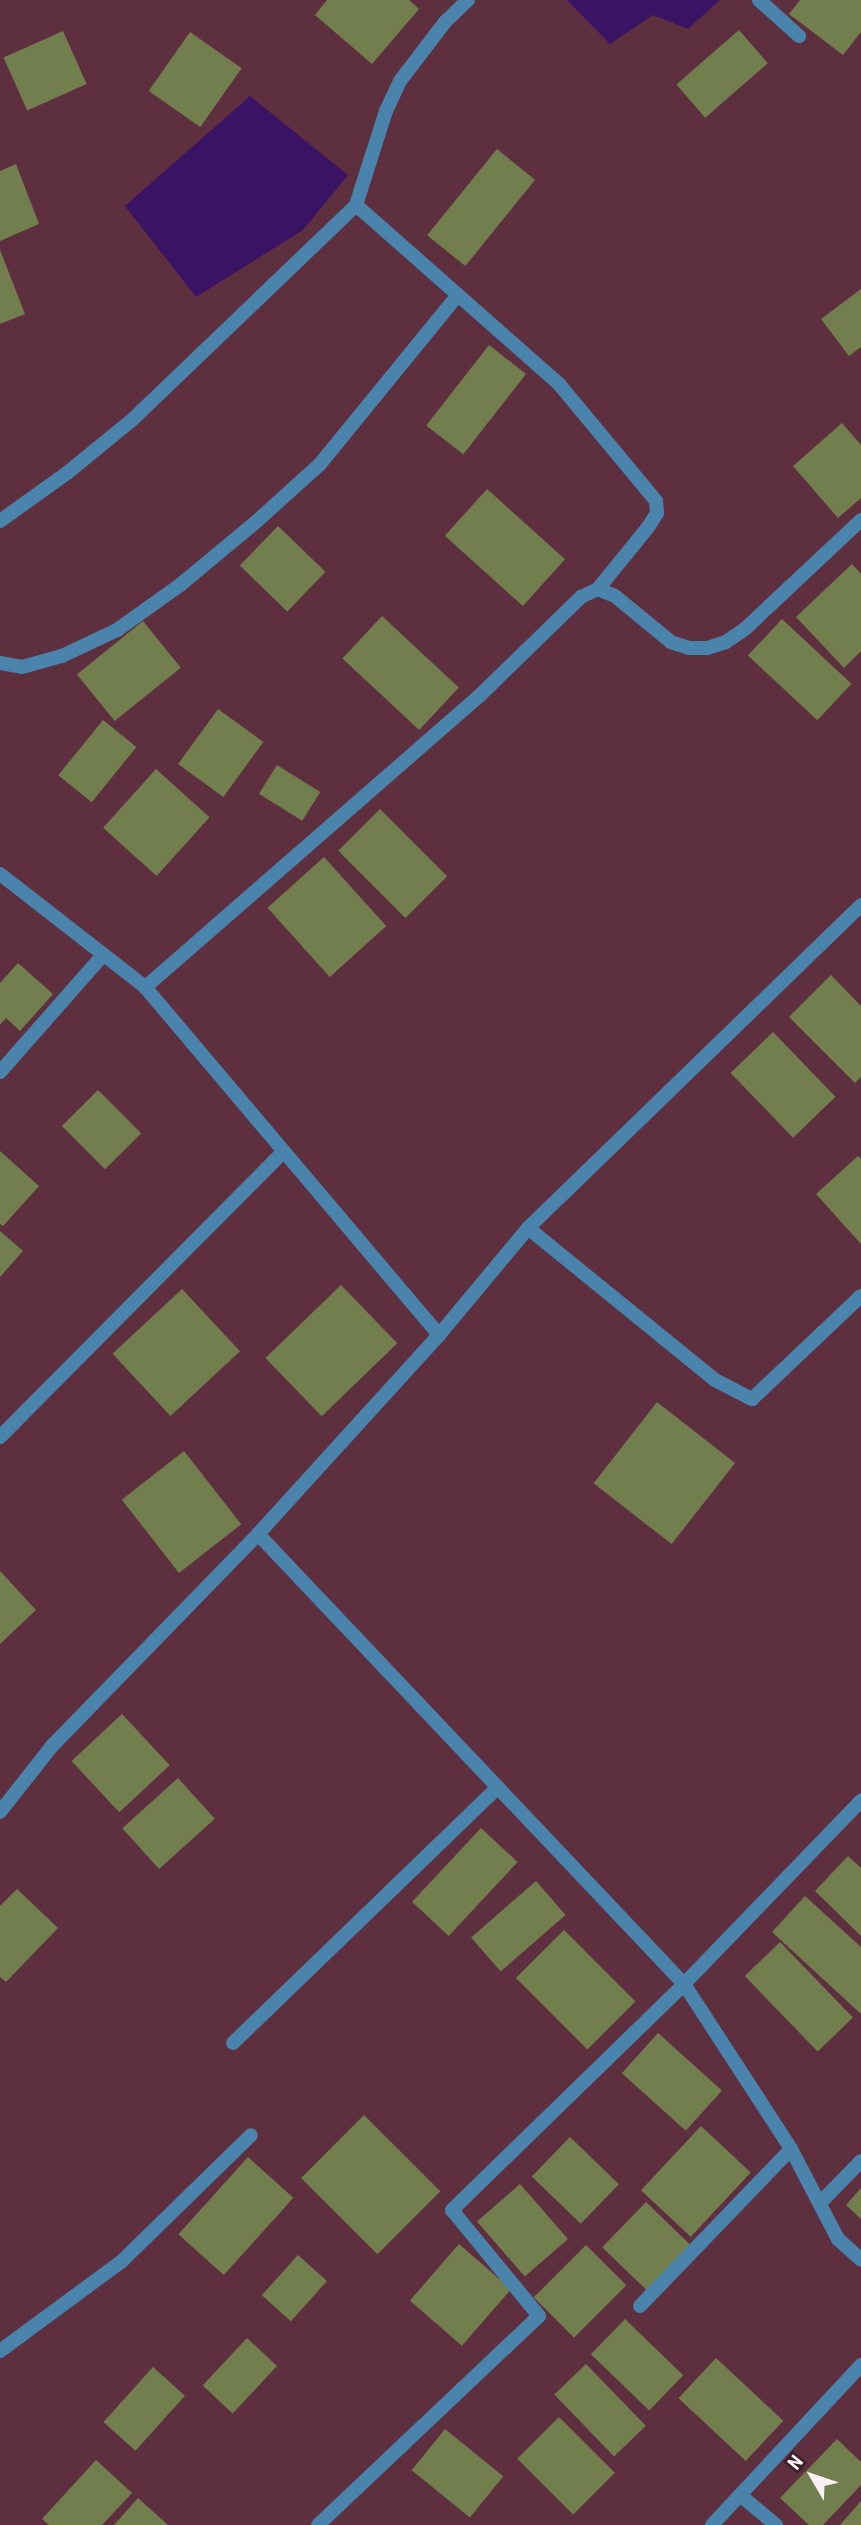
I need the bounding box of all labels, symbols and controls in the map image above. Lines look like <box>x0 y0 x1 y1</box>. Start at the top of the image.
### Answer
north arrow <box>777 2441 847 2511</box>
text: N <box>783 2451 808 2474</box>

